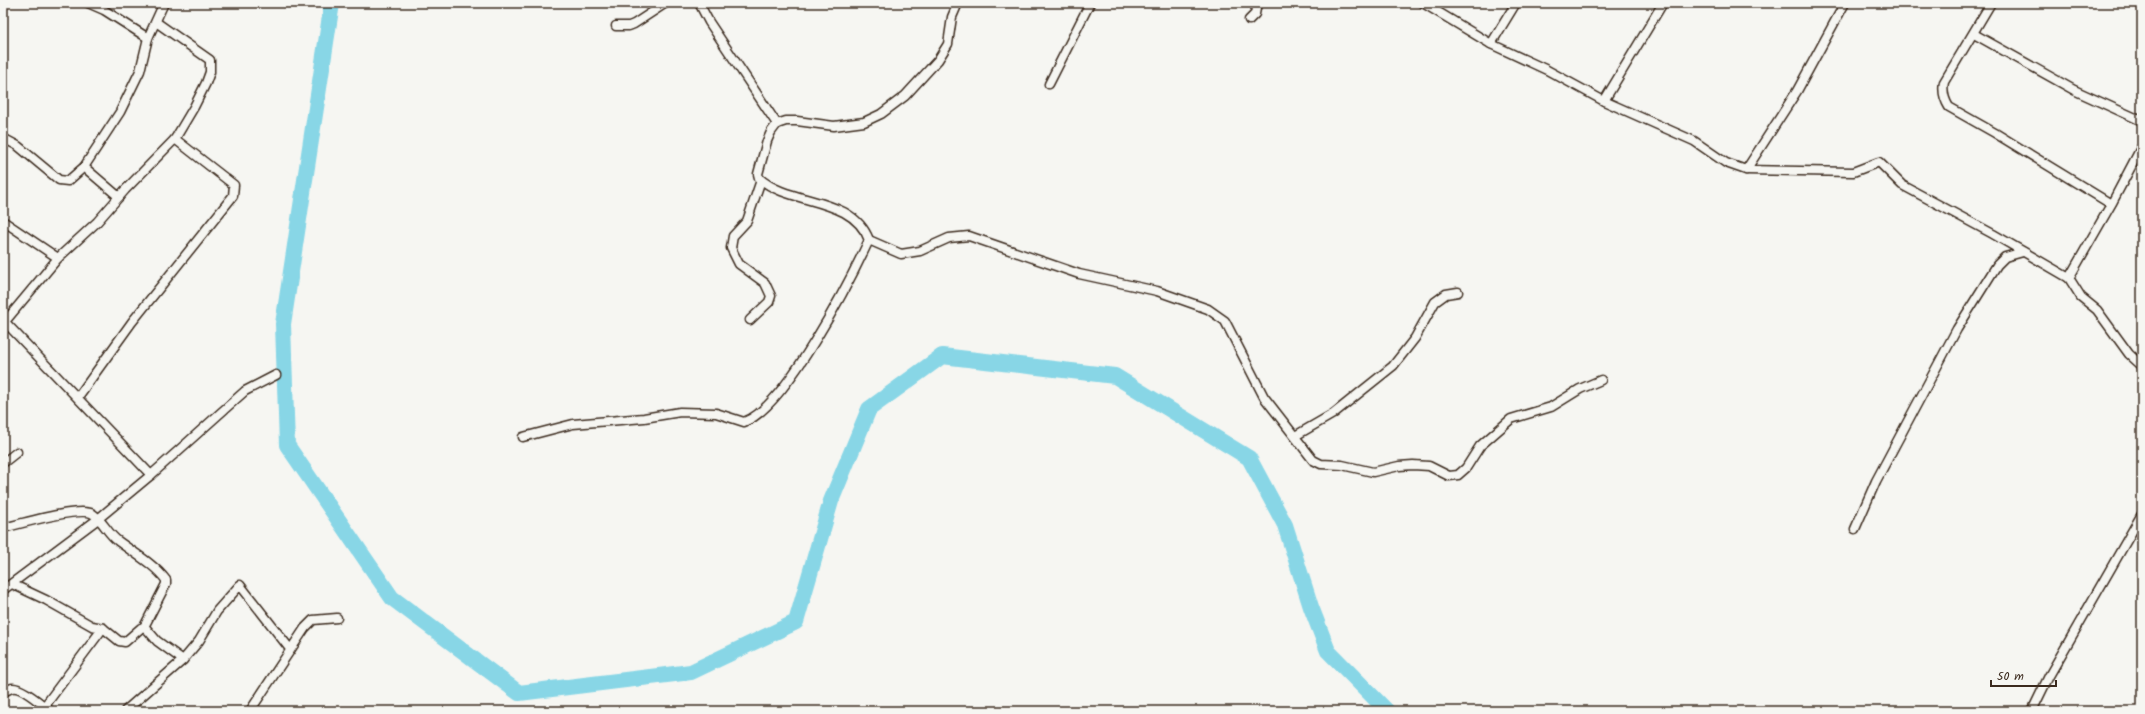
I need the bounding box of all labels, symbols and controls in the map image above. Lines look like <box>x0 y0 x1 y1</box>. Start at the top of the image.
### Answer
scale bar <box>1991 662 2056 688</box>
text: 50 m <box>1997 667 2024 686</box>

